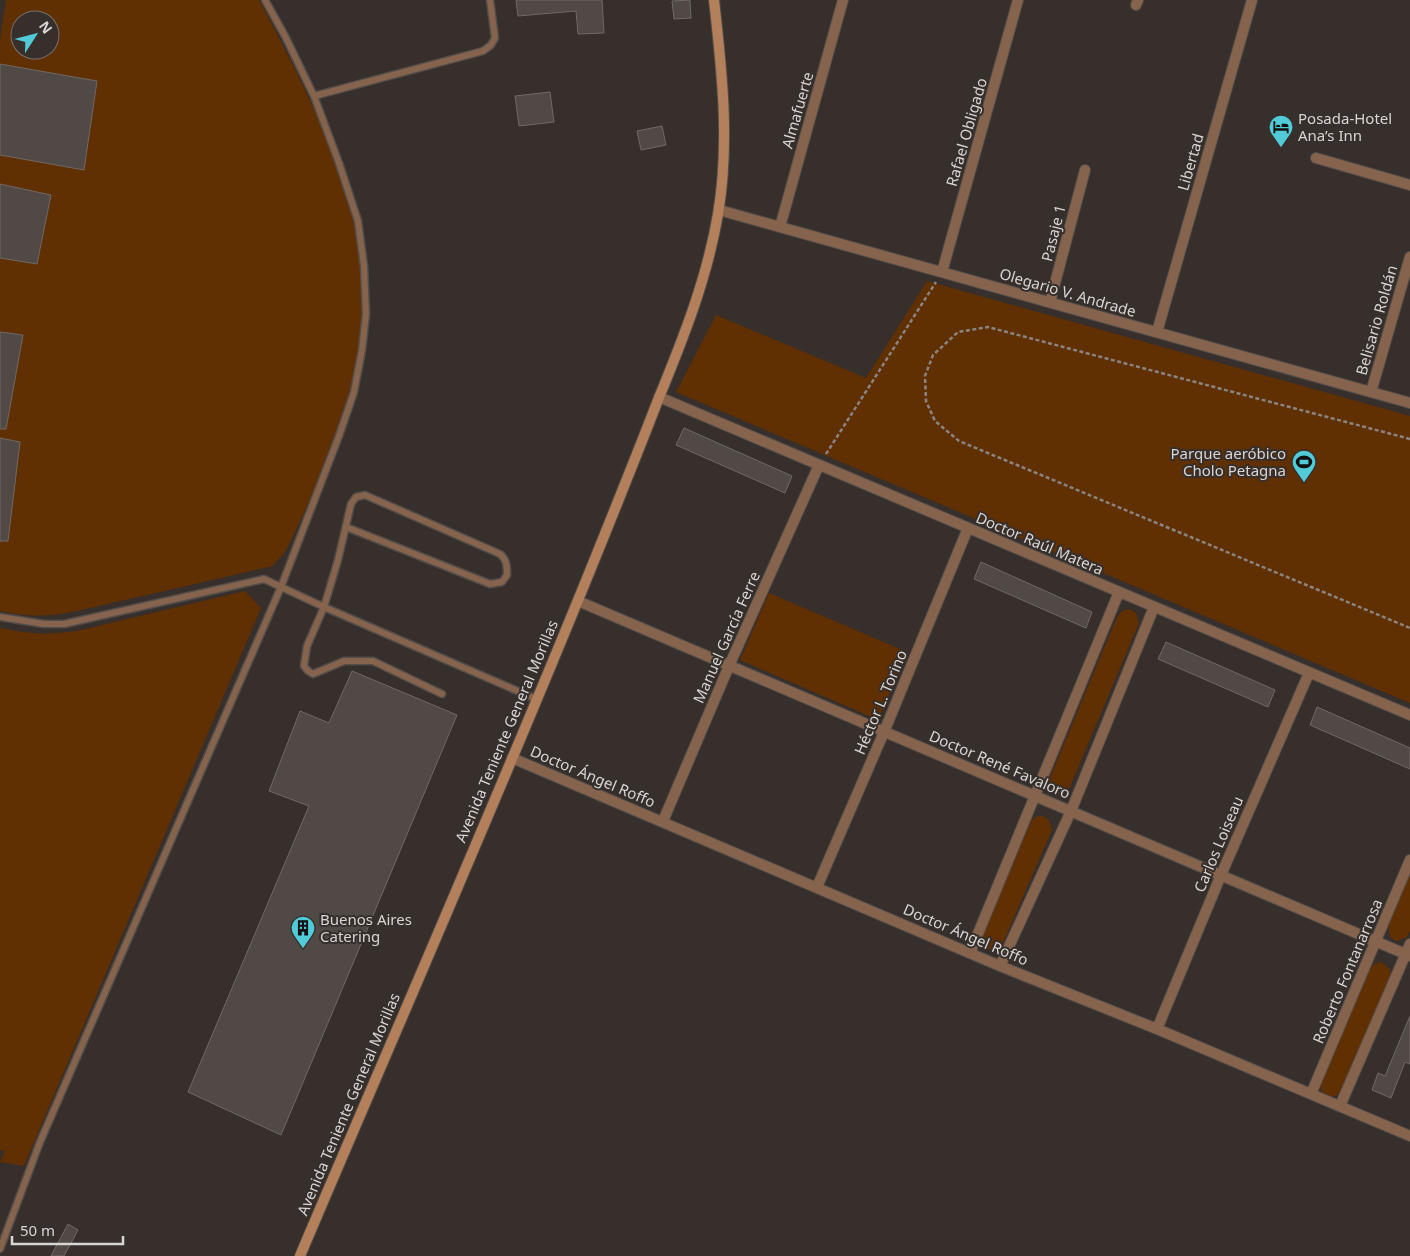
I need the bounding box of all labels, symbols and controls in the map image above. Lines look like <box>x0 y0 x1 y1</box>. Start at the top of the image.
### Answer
north arrow <box>10 10 60 60</box>
text: N <box>35 17 57 37</box>
street label: Almafuerte <box>777 69 817 151</box>
street label: Rafael Obligado <box>941 75 991 189</box>
place label: Posada-Hotel Ana’s Inn <box>1298 108 1392 145</box>
hotel icon: Posada-Hotel Ana’s Inn <box>1268 114 1294 148</box>
street label: Libertad <box>1172 131 1208 193</box>
street label: Pasaje 1 <box>1036 202 1070 264</box>
street label: Olegario V. Andrade <box>997 263 1139 321</box>
street label: Belisario Roldán <box>1351 263 1401 377</box>
place label: Parque aeróbico Cholo Petagna <box>1171 443 1286 480</box>
sports icon: Parque aeróbico Cholo Petagna <box>1291 449 1317 483</box>
street label: Doctor Raúl Matera <box>973 507 1107 579</box>
street label: Manuel García Ferre <box>688 568 764 706</box>
street label: Avenida Teniente General Morillas <box>450 617 562 845</box>
street label: Héctor L. Torino <box>849 647 911 757</box>
street label: Doctor René Favaloro <box>926 725 1074 803</box>
street label: Doctor Ángel Roffo <box>527 741 659 811</box>
street label: Carlos Loiseau <box>1189 793 1247 895</box>
street label: Roberto Fontanarrosa <box>1307 896 1387 1046</box>
street label: Doctor Ángel Roffo <box>900 899 1032 969</box>
place label: Buenos Aires Catering <box>320 909 412 946</box>
building icon: Buenos Aires Catering <box>290 915 316 949</box>
street label: Avenida Teniente General Morillas <box>292 990 404 1218</box>
scale bar <box>12 1214 124 1246</box>
text: 50 m <box>20 1220 55 1240</box>

